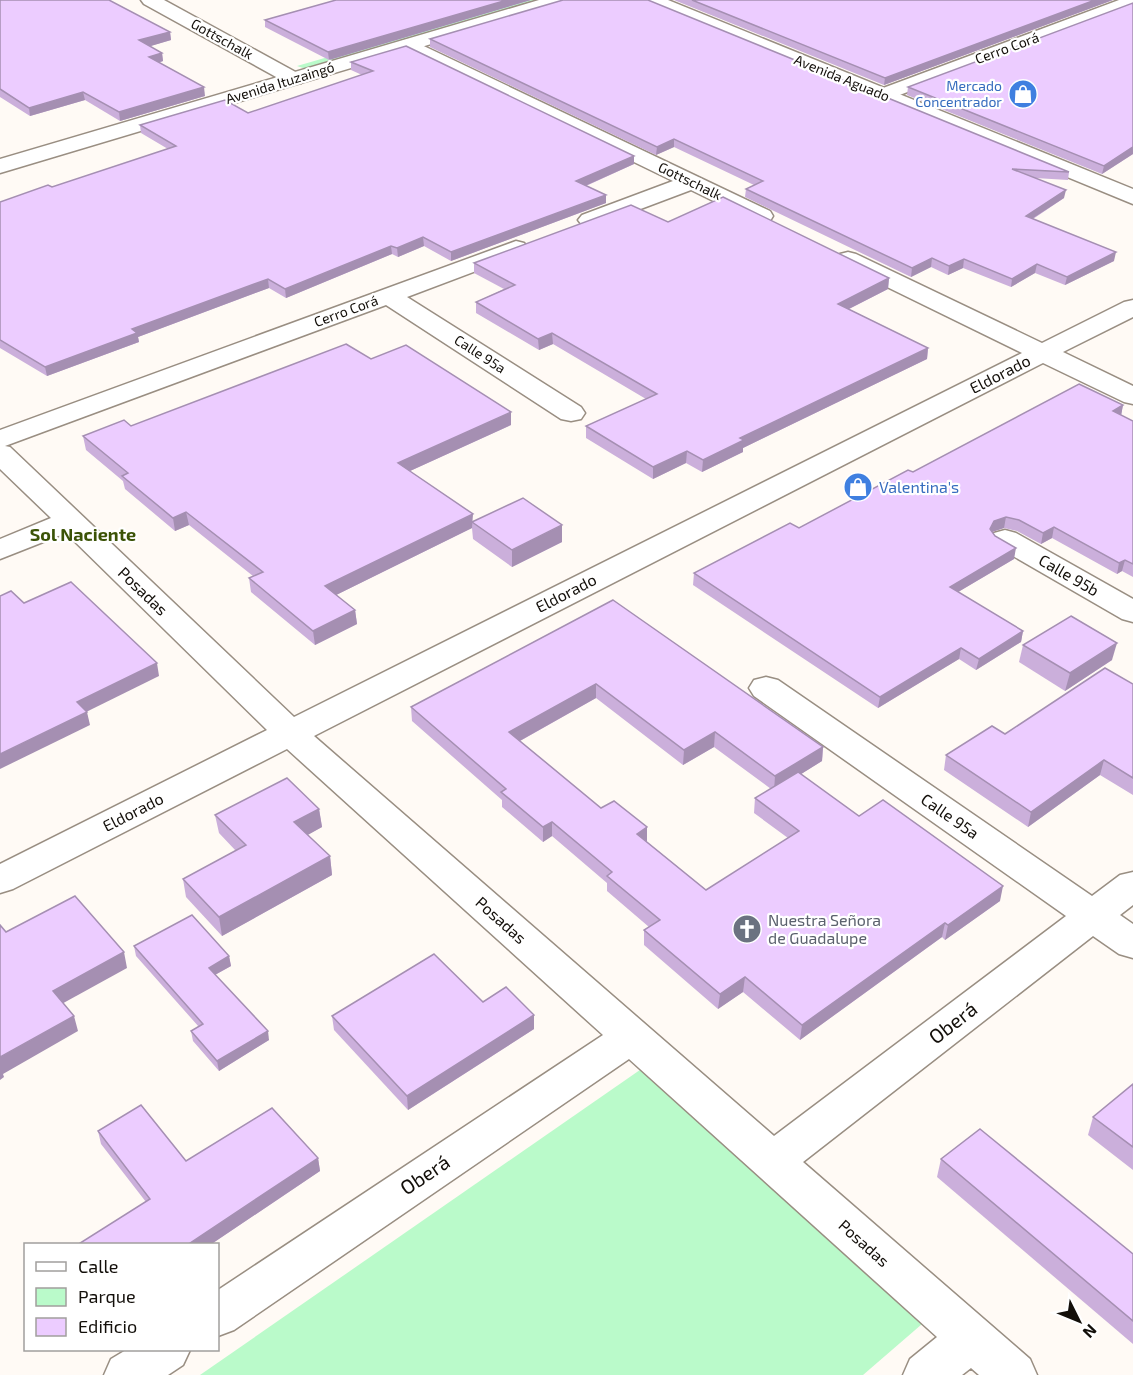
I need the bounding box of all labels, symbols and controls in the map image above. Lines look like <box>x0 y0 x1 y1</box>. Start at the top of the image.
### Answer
street label: Gottschalk <box>188 15 256 63</box>
street label: Cerro Corá <box>973 28 1041 67</box>
street label: Avenida Aguado <box>792 51 892 104</box>
street label: Avenida Ituzaingó <box>223 58 336 107</box>
place label: Mercado Concentrador <box>915 77 1002 110</box>
shop icon: Mercado Concentrador <box>1007 78 1039 110</box>
street label: Gottschalk <box>656 158 725 203</box>
street label: Cerro Corá <box>312 291 380 330</box>
street label: Calle 95a <box>451 331 509 376</box>
street label: Eldorado <box>966 350 1033 397</box>
shop icon: Valentina's <box>842 471 874 503</box>
place label: Valentina's <box>879 477 959 496</box>
district label: Sol Naciente <box>30 523 136 545</box>
street label: Calle 95b <box>1036 550 1103 599</box>
street label: Posadas <box>115 562 172 619</box>
street label: Eldorado <box>532 569 599 616</box>
street label: Eldorado <box>99 788 166 835</box>
street label: Calle 95a <box>918 789 983 842</box>
street label: Posadas <box>472 892 531 947</box>
place label: Nuestra Señora de Guadalupe <box>768 910 881 947</box>
church icon: Nuestra Señora de Guadalupe <box>731 913 763 945</box>
street label: Oberá <box>924 996 981 1048</box>
street label: Oberá <box>395 1149 454 1199</box>
street label: Posadas <box>835 1215 894 1270</box>
legend <box>24 1243 219 1351</box>
text: Calle <box>78 1255 119 1277</box>
text: Parque <box>78 1285 136 1307</box>
north arrow <box>1049 1291 1109 1351</box>
text: Edificio <box>78 1315 137 1337</box>
text: N <box>1079 1321 1101 1342</box>

